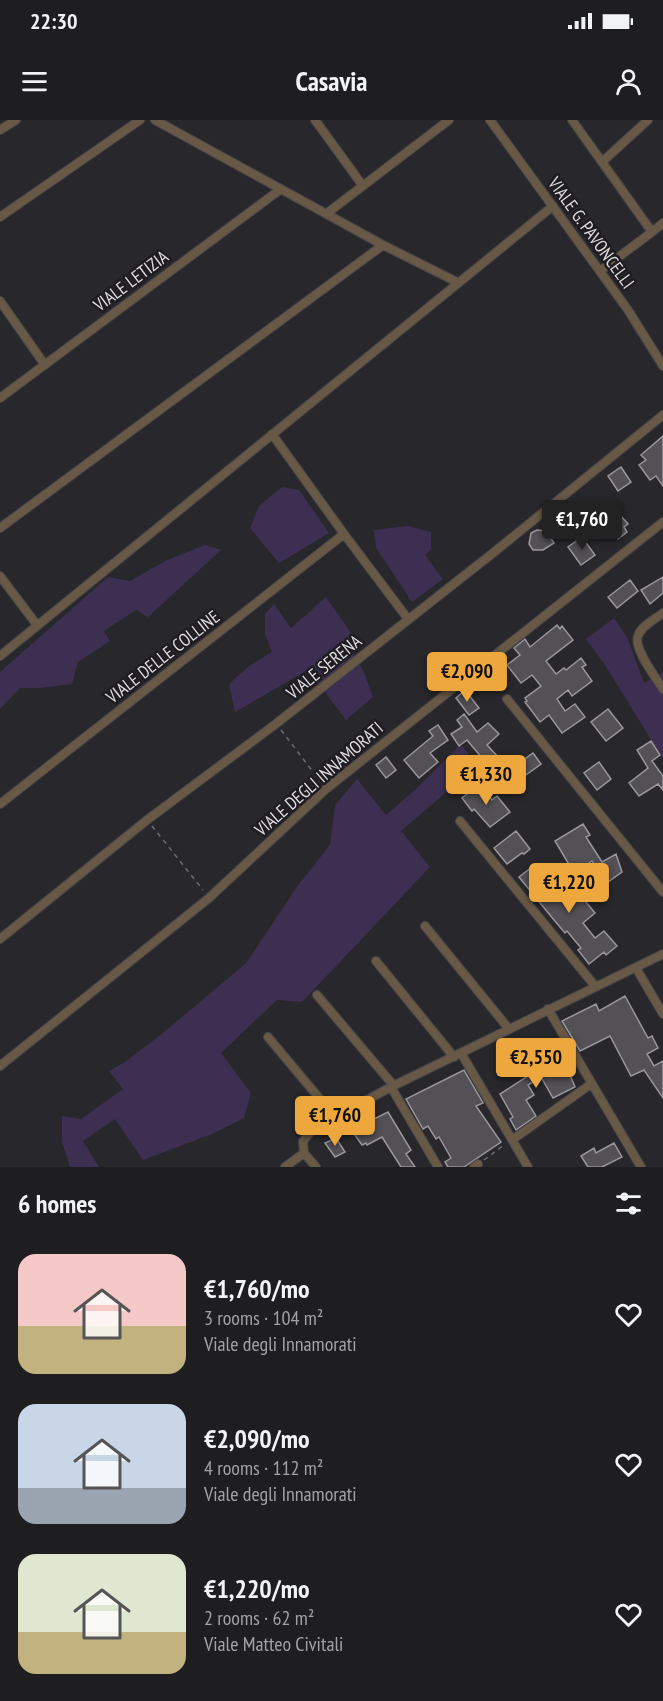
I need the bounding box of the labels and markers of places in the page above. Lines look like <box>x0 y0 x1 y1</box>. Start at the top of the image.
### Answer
pin: €1,760 <box>533 500 631 551</box>
pin: €2,090 <box>418 652 516 703</box>
pin: €1,330 <box>437 755 535 806</box>
pin: €1,220 <box>520 863 618 914</box>
pin: €2,550 <box>487 1038 585 1089</box>
pin: €1,760 <box>286 1096 384 1147</box>

